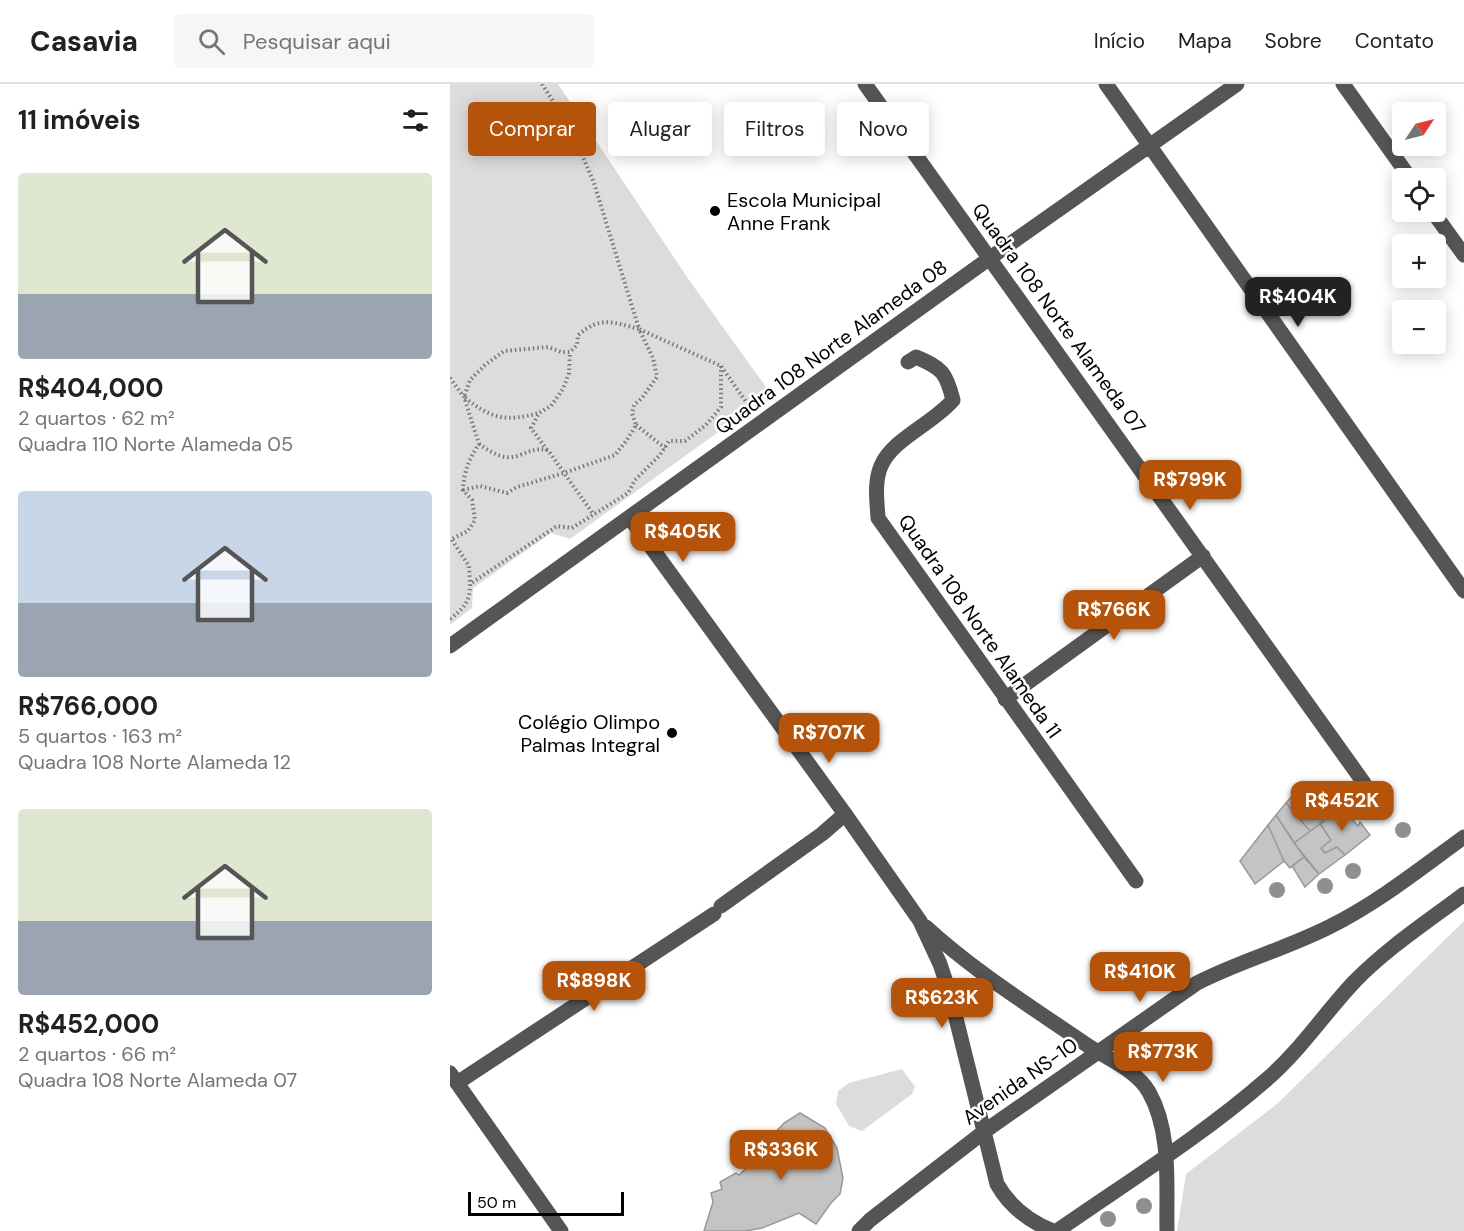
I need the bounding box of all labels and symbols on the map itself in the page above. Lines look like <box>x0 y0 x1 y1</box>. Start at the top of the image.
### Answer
north arrow <box>1392 102 1446 156</box>
place label: Escola Municipal Anne Frank <box>727 187 881 236</box>
street label: Quadra 108 Norte Alameda 07 <box>966 197 1152 439</box>
marker: Escola Municipal Anne Frank <box>708 204 722 218</box>
street label: Quadra 108 Norte Alameda 08 <box>710 254 952 440</box>
pin: R$404K <box>1249 277 1347 328</box>
pin: R$799K <box>1141 460 1239 511</box>
street label: Quadra 108 Norte Alameda 11 <box>893 509 1067 743</box>
pin: R$405K <box>634 512 732 563</box>
pin: R$766K <box>1065 590 1163 641</box>
place label: Colégio Olimpo Palmas Integral <box>518 709 660 758</box>
pin: R$707K <box>780 713 878 764</box>
marker: Colégio Olimpo Palmas Integral <box>665 726 679 740</box>
pin: R$452K <box>1293 781 1391 832</box>
pin: R$410K <box>1091 952 1189 1003</box>
pin: R$898K <box>545 961 643 1012</box>
pin: R$623K <box>893 978 991 1029</box>
street label: Avenida NS-10 <box>957 1032 1083 1130</box>
pin: R$773K <box>1114 1032 1212 1083</box>
pin: R$336K <box>732 1130 830 1181</box>
scale bar <box>468 1189 624 1216</box>

